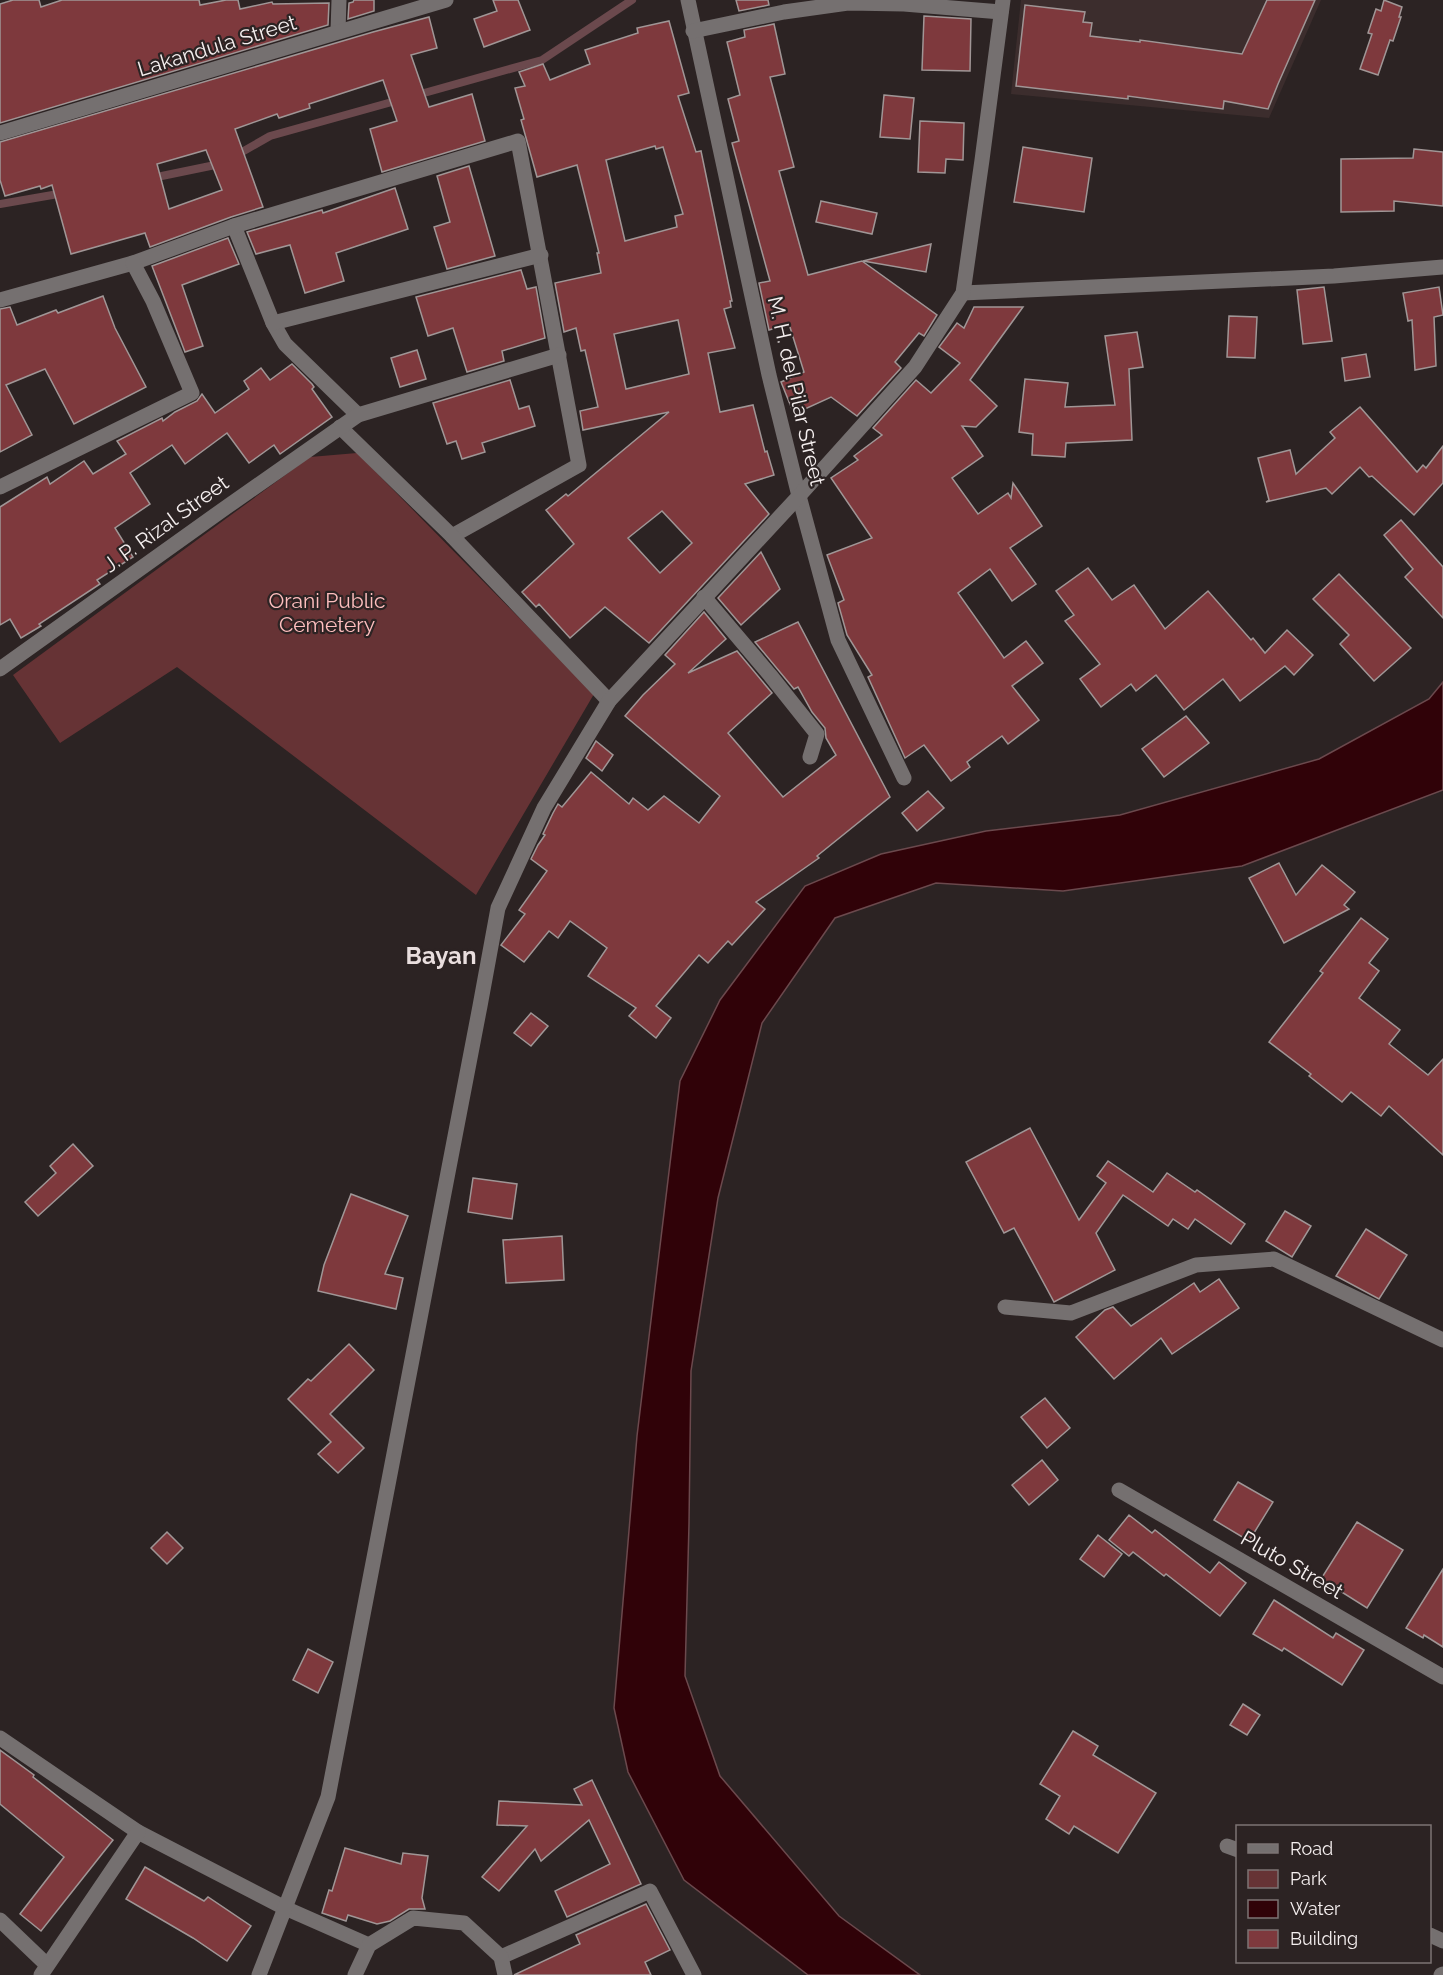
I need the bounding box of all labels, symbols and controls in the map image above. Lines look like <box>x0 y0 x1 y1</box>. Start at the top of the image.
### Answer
street label: Lakandula Street <box>134 9 299 82</box>
street label: M. H. del Pilar Street <box>763 294 830 488</box>
street label: J. P. Rizal Street <box>98 470 233 577</box>
park label: Orani Public Cemetery <box>269 588 385 637</box>
district label: Bayan <box>406 941 476 970</box>
street label: Pluto Street <box>1237 1525 1348 1604</box>
legend <box>1236 1825 1431 1963</box>
text: Road <box>1290 1838 1333 1859</box>
text: Park <box>1290 1868 1327 1889</box>
text: Water <box>1290 1898 1341 1919</box>
text: Building <box>1290 1928 1358 1949</box>

